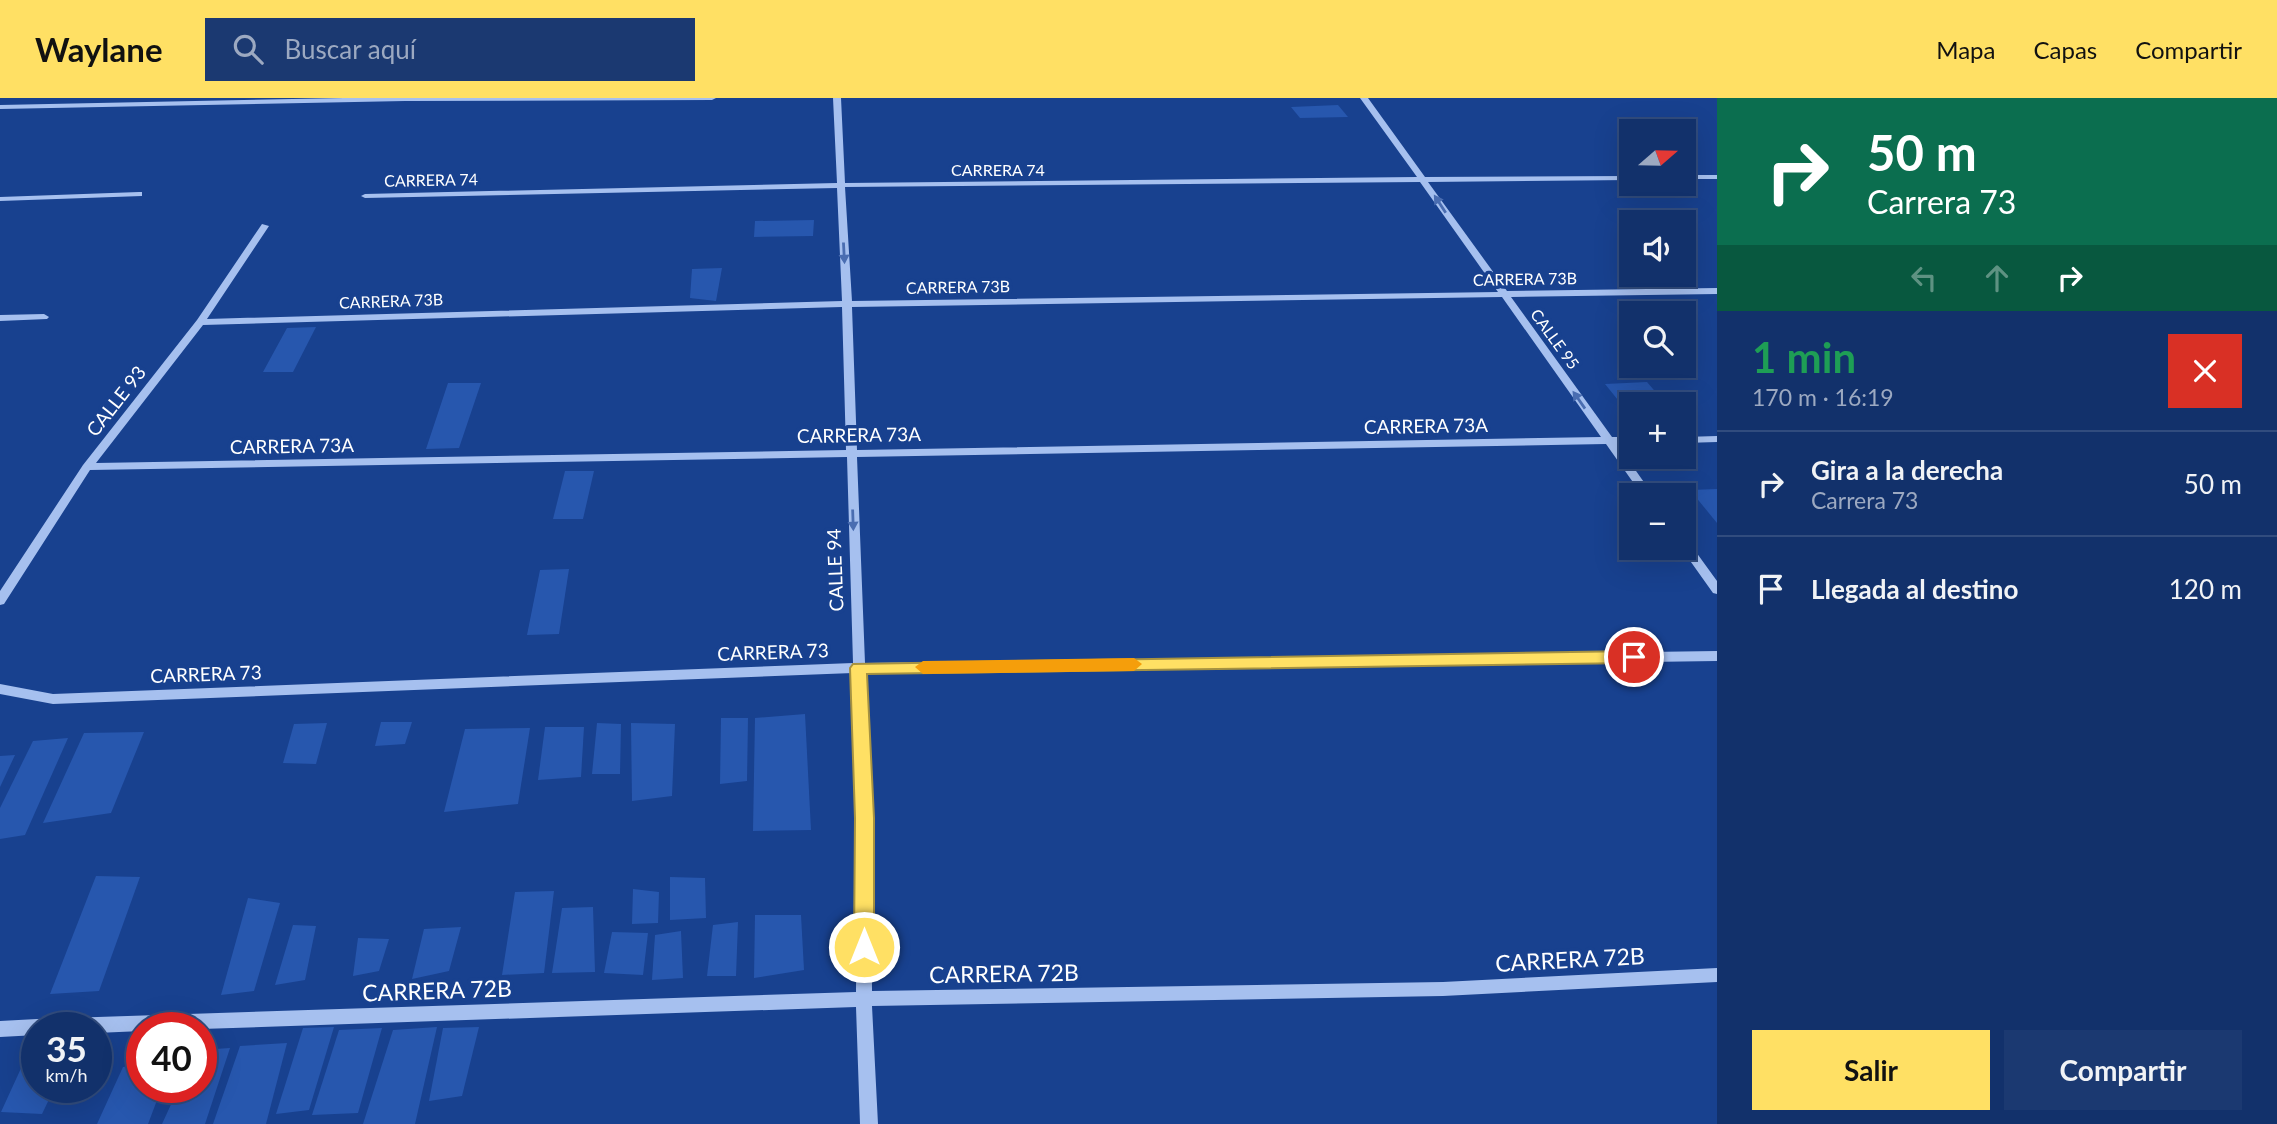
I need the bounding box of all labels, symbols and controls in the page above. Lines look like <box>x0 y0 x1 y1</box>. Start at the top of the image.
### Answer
search box <box>205 18 695 81</box>
text: Waylane <box>35 29 163 69</box>
icon: search <box>229 30 267 68</box>
text: Buscar aquí <box>285 33 416 65</box>
text: Mapa <box>1936 35 1995 64</box>
text: Capas <box>2033 35 2097 64</box>
text: Compartir <box>2135 35 2242 64</box>
north arrow <box>1619 119 1696 196</box>
map controls <box>1619 119 1696 560</box>
text: 50 m <box>1867 123 1977 181</box>
icon: right <box>1752 126 1843 217</box>
street label: CARRERA 74 <box>951 160 1045 179</box>
street label: CARRERA 74 <box>384 169 478 190</box>
text: Carrera 73 <box>1867 182 2016 221</box>
one-way arrow <box>1434 194 1447 213</box>
button: sound <box>1619 210 1696 287</box>
one-way arrow <box>839 242 850 264</box>
icon: left <box>1905 259 1943 297</box>
icon: ahead <box>1978 259 2016 297</box>
icon: right <box>2051 259 2089 297</box>
street label: CARRERA 73B <box>1473 268 1577 289</box>
street label: CARRERA 73B <box>906 276 1010 297</box>
street label: CARRERA 73B <box>339 289 443 312</box>
button: search <box>1619 301 1696 378</box>
street label: CALLE 95 <box>1527 305 1584 373</box>
text: 1 min <box>1752 332 1856 382</box>
button: close <box>2168 334 2242 408</box>
street label: CALLE 93 <box>81 361 150 440</box>
text: 170 m · 16:19 <box>1752 383 1894 411</box>
one-way arrow <box>1572 391 1586 409</box>
button: + <box>1619 392 1696 469</box>
street label: CARRERA 73A <box>1364 413 1488 438</box>
street label: CARRERA 73A <box>797 422 921 447</box>
street label: CARRERA 73A <box>230 433 354 458</box>
text: Gira a la derecha <box>1811 454 2003 486</box>
icon: right <box>1752 465 1790 503</box>
text: 50 m <box>2184 468 2242 500</box>
button: − <box>1619 483 1696 560</box>
text: Carrera 73 <box>1811 486 1918 514</box>
one-way arrow <box>847 510 858 532</box>
street label: CALLE 94 <box>822 528 847 612</box>
icon: arrive <box>1752 570 1790 608</box>
text: Llegada al destino <box>1811 573 2018 605</box>
text: 120 m <box>2169 573 2242 605</box>
pin <box>1604 627 1664 687</box>
street label: CARRERA 73 <box>717 638 829 665</box>
icon: arrive <box>1615 638 1653 676</box>
street label: CARRERA 73 <box>150 660 262 687</box>
position arrow <box>827 910 901 984</box>
street label: CARRERA 72B <box>1494 941 1645 977</box>
street label: CARRERA 72B <box>929 958 1079 988</box>
street label: CARRERA 72B <box>362 973 512 1007</box>
speed limit sign: 40 <box>126 1012 217 1103</box>
text: 35 <box>46 1027 87 1069</box>
button: Salir <box>1752 1030 1990 1110</box>
button: Compartir <box>2004 1030 2242 1110</box>
text: km/h <box>45 1064 88 1086</box>

